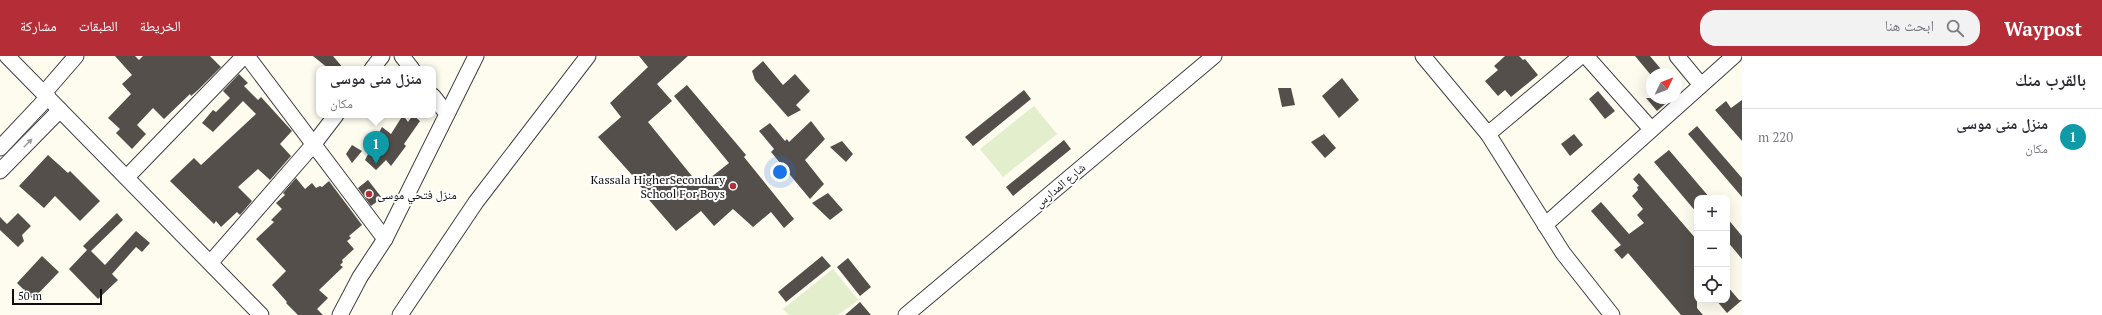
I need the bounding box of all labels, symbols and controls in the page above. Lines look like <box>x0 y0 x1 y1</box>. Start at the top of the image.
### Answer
search box <box>1700 10 1980 46</box>
text: ابحث هنا <box>1885 15 1934 35</box>
text: مشاركة <box>20 16 57 35</box>
text: الطبقات <box>79 16 118 35</box>
text: الخريطة <box>140 16 181 35</box>
text: Waypost <box>2004 16 2082 41</box>
icon: search <box>1944 17 1966 39</box>
popup <box>316 66 436 118</box>
text: منزل منى موسى <box>330 68 422 88</box>
north arrow <box>1646 68 1682 104</box>
text: بالقرب منك <box>2015 68 2086 91</box>
text: مكان <box>330 94 353 112</box>
text: منزل منى موسى <box>1956 113 2048 133</box>
text: 220 m <box>1758 128 1793 146</box>
text: 1 <box>2069 128 2077 146</box>
pin: 1 <box>363 131 389 164</box>
one-way arrow <box>23 138 32 148</box>
text: مكان <box>2025 139 2048 157</box>
street label: شارع المدارس <box>1032 159 1089 211</box>
your location <box>770 162 790 182</box>
place label: Kassala HigherSecondary School For Boys <box>591 172 726 201</box>
marker: Kassala HigherSecondary School For Boys <box>728 181 738 191</box>
place label: منزل فتحي موسى <box>377 187 457 205</box>
marker: منزل فتحي موسى <box>364 189 374 199</box>
map controls <box>1694 195 1730 303</box>
button: + <box>1694 195 1730 231</box>
button: − <box>1694 231 1730 267</box>
button: locate <box>1694 267 1730 303</box>
scale bar <box>12 287 102 306</box>
text: 50 m <box>18 289 42 303</box>

